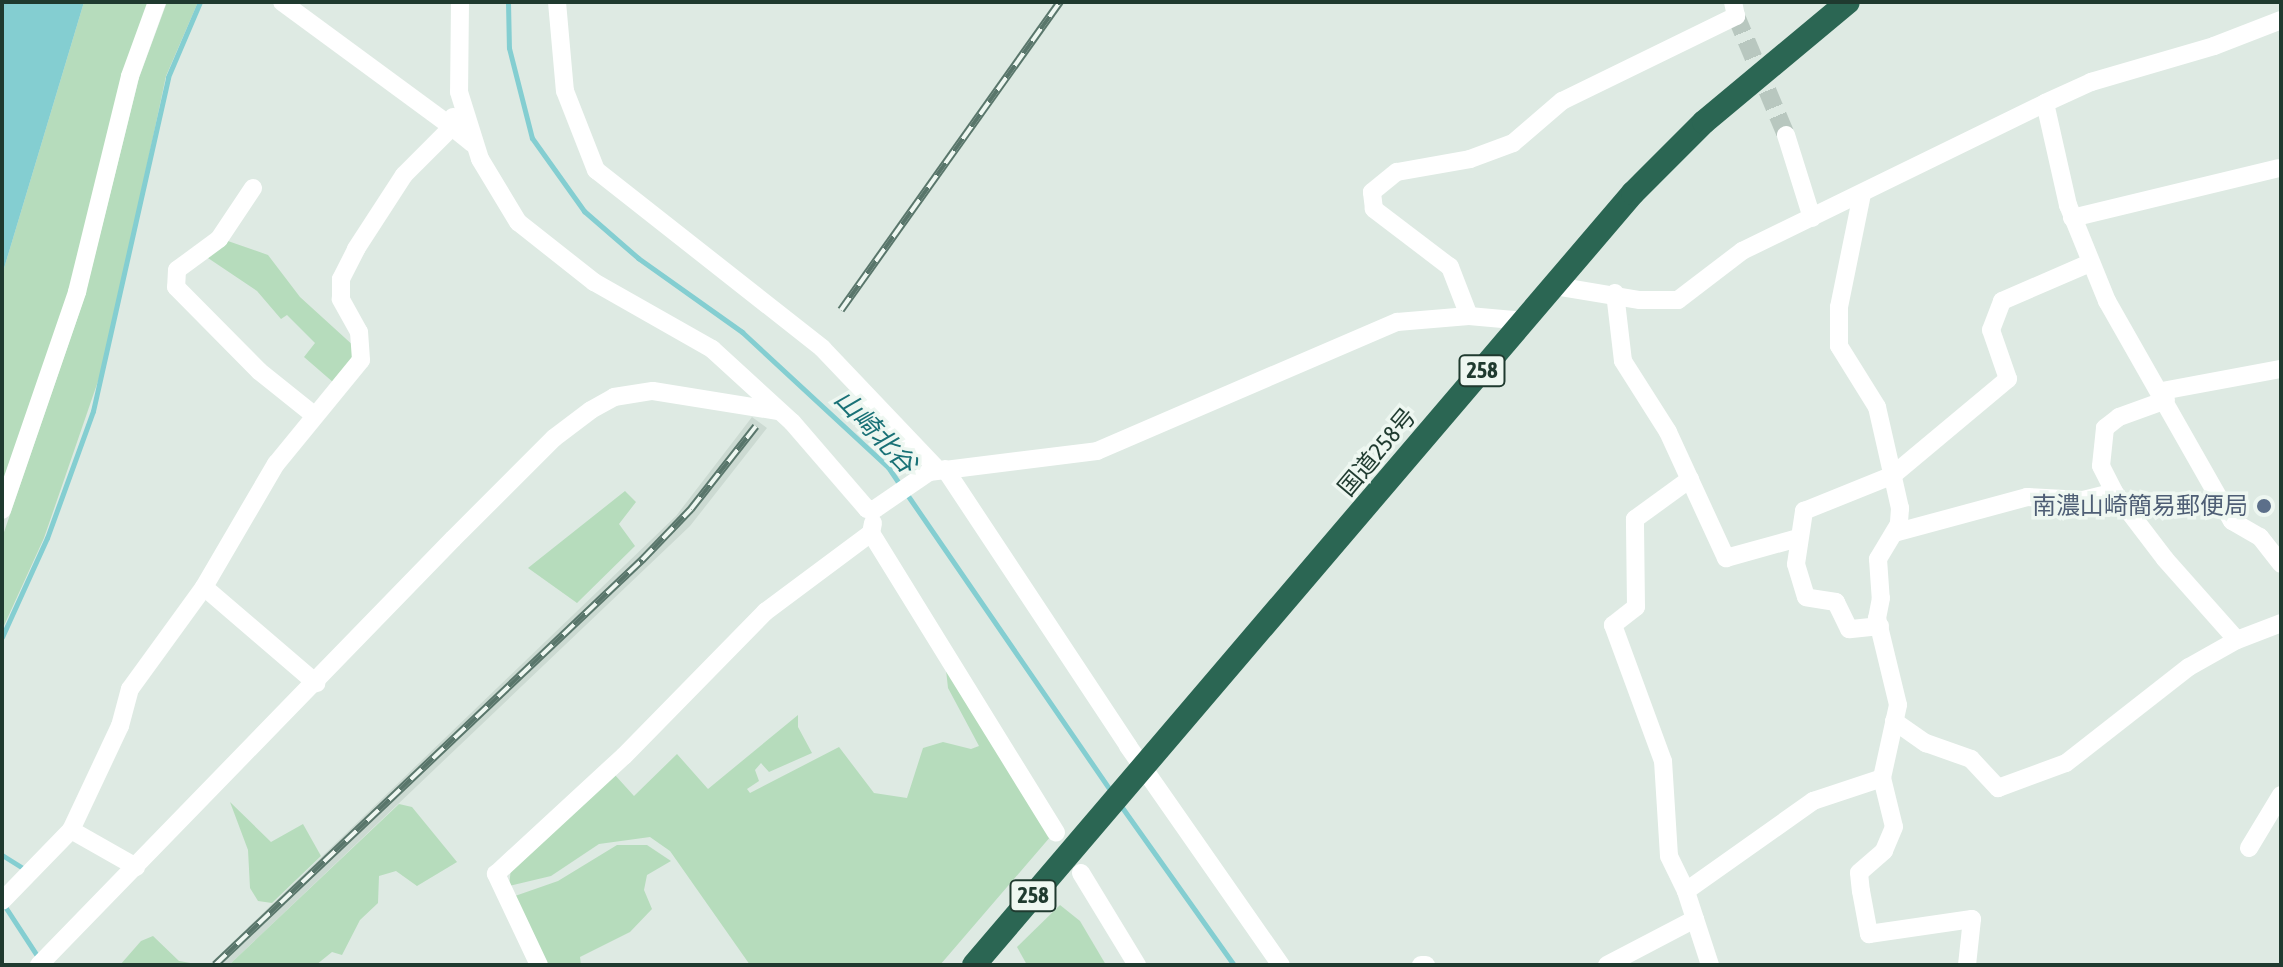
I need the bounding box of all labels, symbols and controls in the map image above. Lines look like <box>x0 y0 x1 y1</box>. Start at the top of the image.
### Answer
road number: 258 <box>1458 353 1506 389</box>
water label: 山崎北谷 <box>828 384 922 480</box>
street label: 国道258号 <box>1332 402 1422 502</box>
place label: 南濃山崎簡易郵便局 <box>2032 492 2248 520</box>
marker: 南濃山崎簡易郵便局 <box>2255 497 2273 515</box>
road number: 258 <box>1009 878 1057 914</box>

